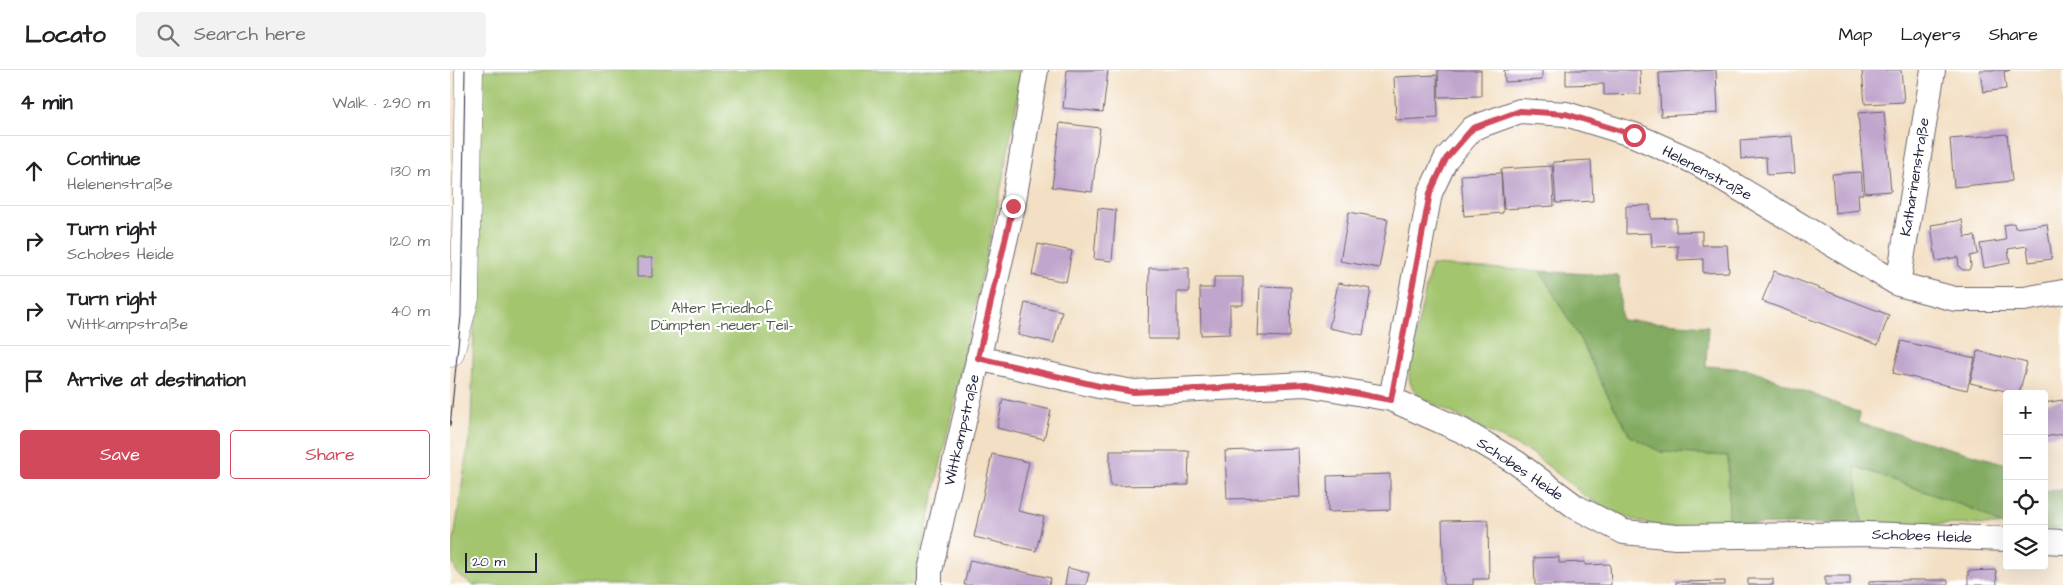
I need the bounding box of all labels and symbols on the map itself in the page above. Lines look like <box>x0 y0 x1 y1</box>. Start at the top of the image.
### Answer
street label: Katharinenstraße <box>1895 116 1935 238</box>
route start <box>1623 124 1646 147</box>
street label: Helenenstraße <box>1658 140 1756 206</box>
route end <box>1002 195 1025 218</box>
park label: Alter Friedhof Dümpten -neuer Teil- <box>651 298 793 336</box>
street label: Wittkampstraße <box>939 372 985 488</box>
street label: Schobes Heide <box>1473 432 1567 506</box>
street label: Schobes Heide <box>1871 524 1973 548</box>
scale bar <box>465 550 538 573</box>

